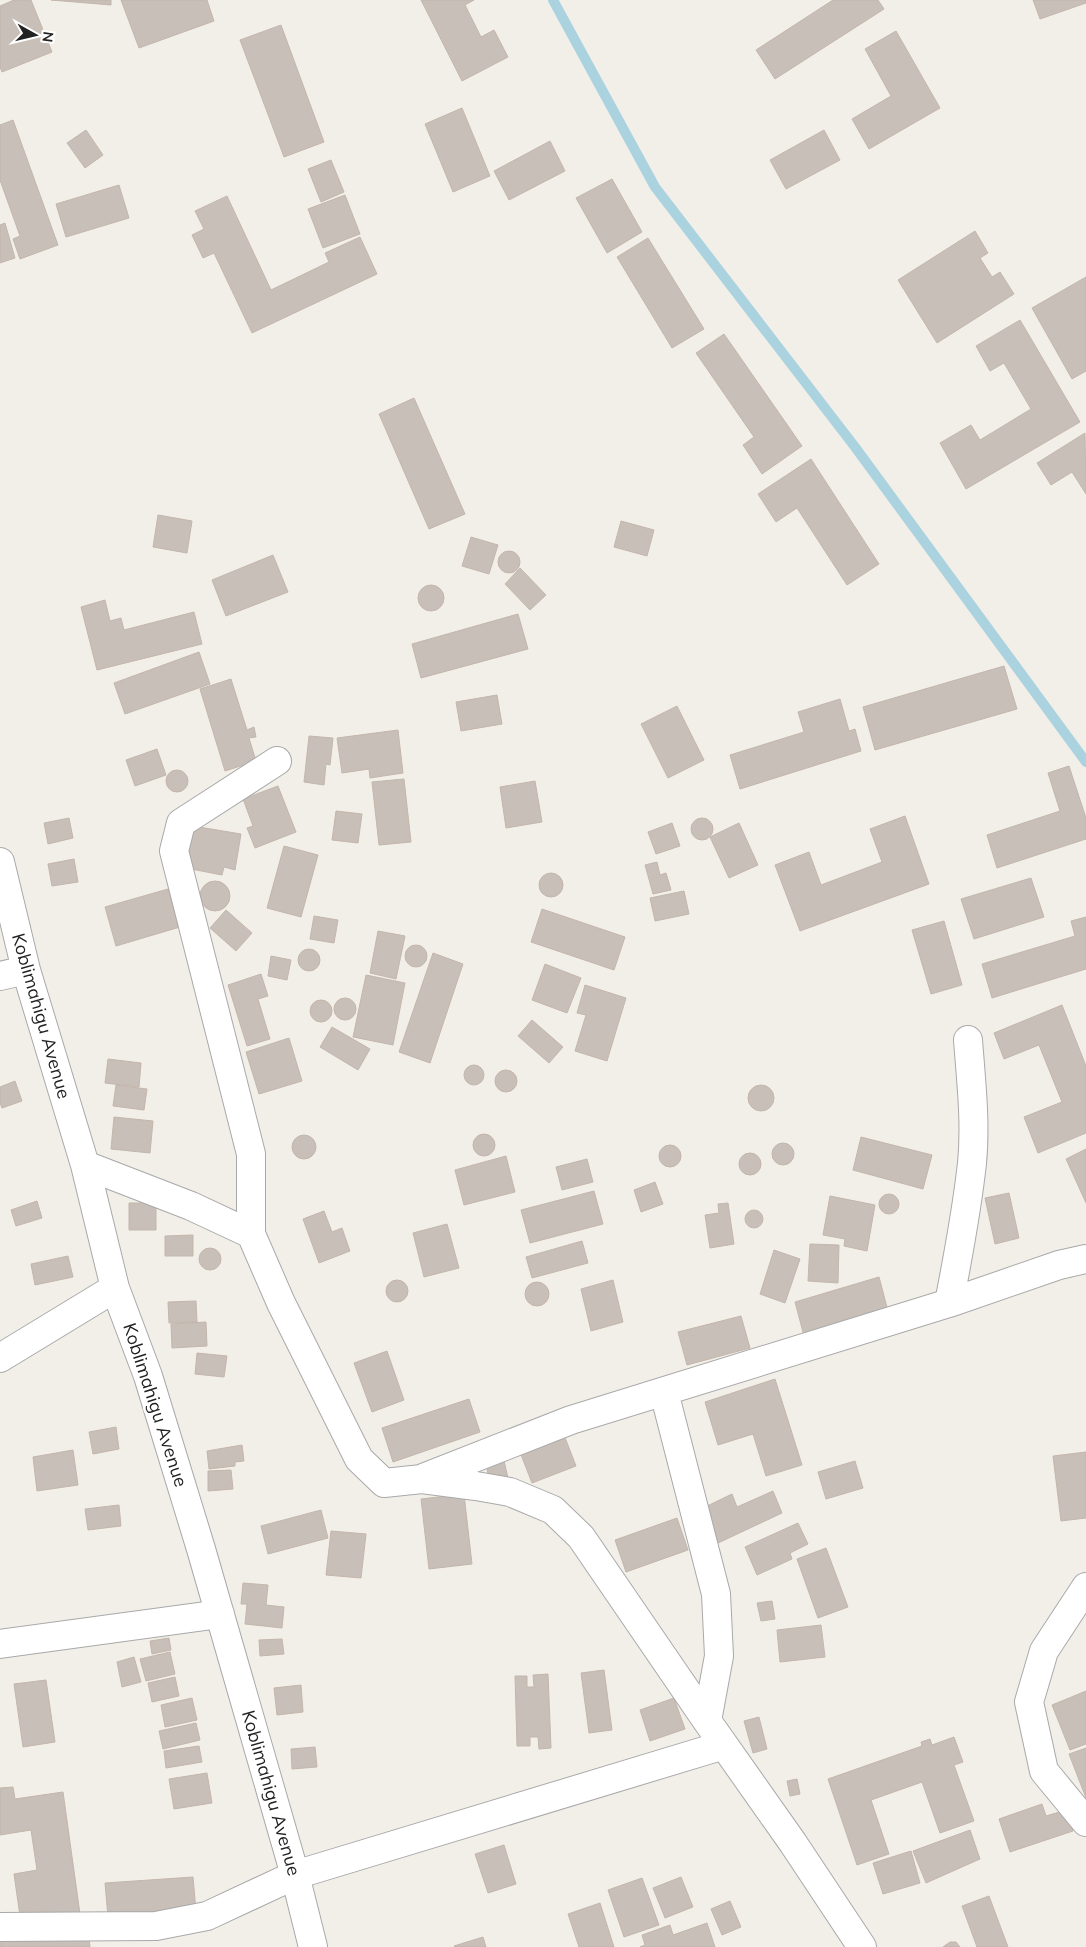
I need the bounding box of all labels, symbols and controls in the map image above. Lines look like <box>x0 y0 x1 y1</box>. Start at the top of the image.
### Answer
north arrow <box>10 10 60 60</box>
text: N <box>38 30 58 43</box>
street label: Koblimahigu Avenue <box>7 931 76 1101</box>
street label: Koblimahigu Avenue <box>118 1320 193 1490</box>
street label: Koblimahigu Avenue <box>237 1708 306 1878</box>

